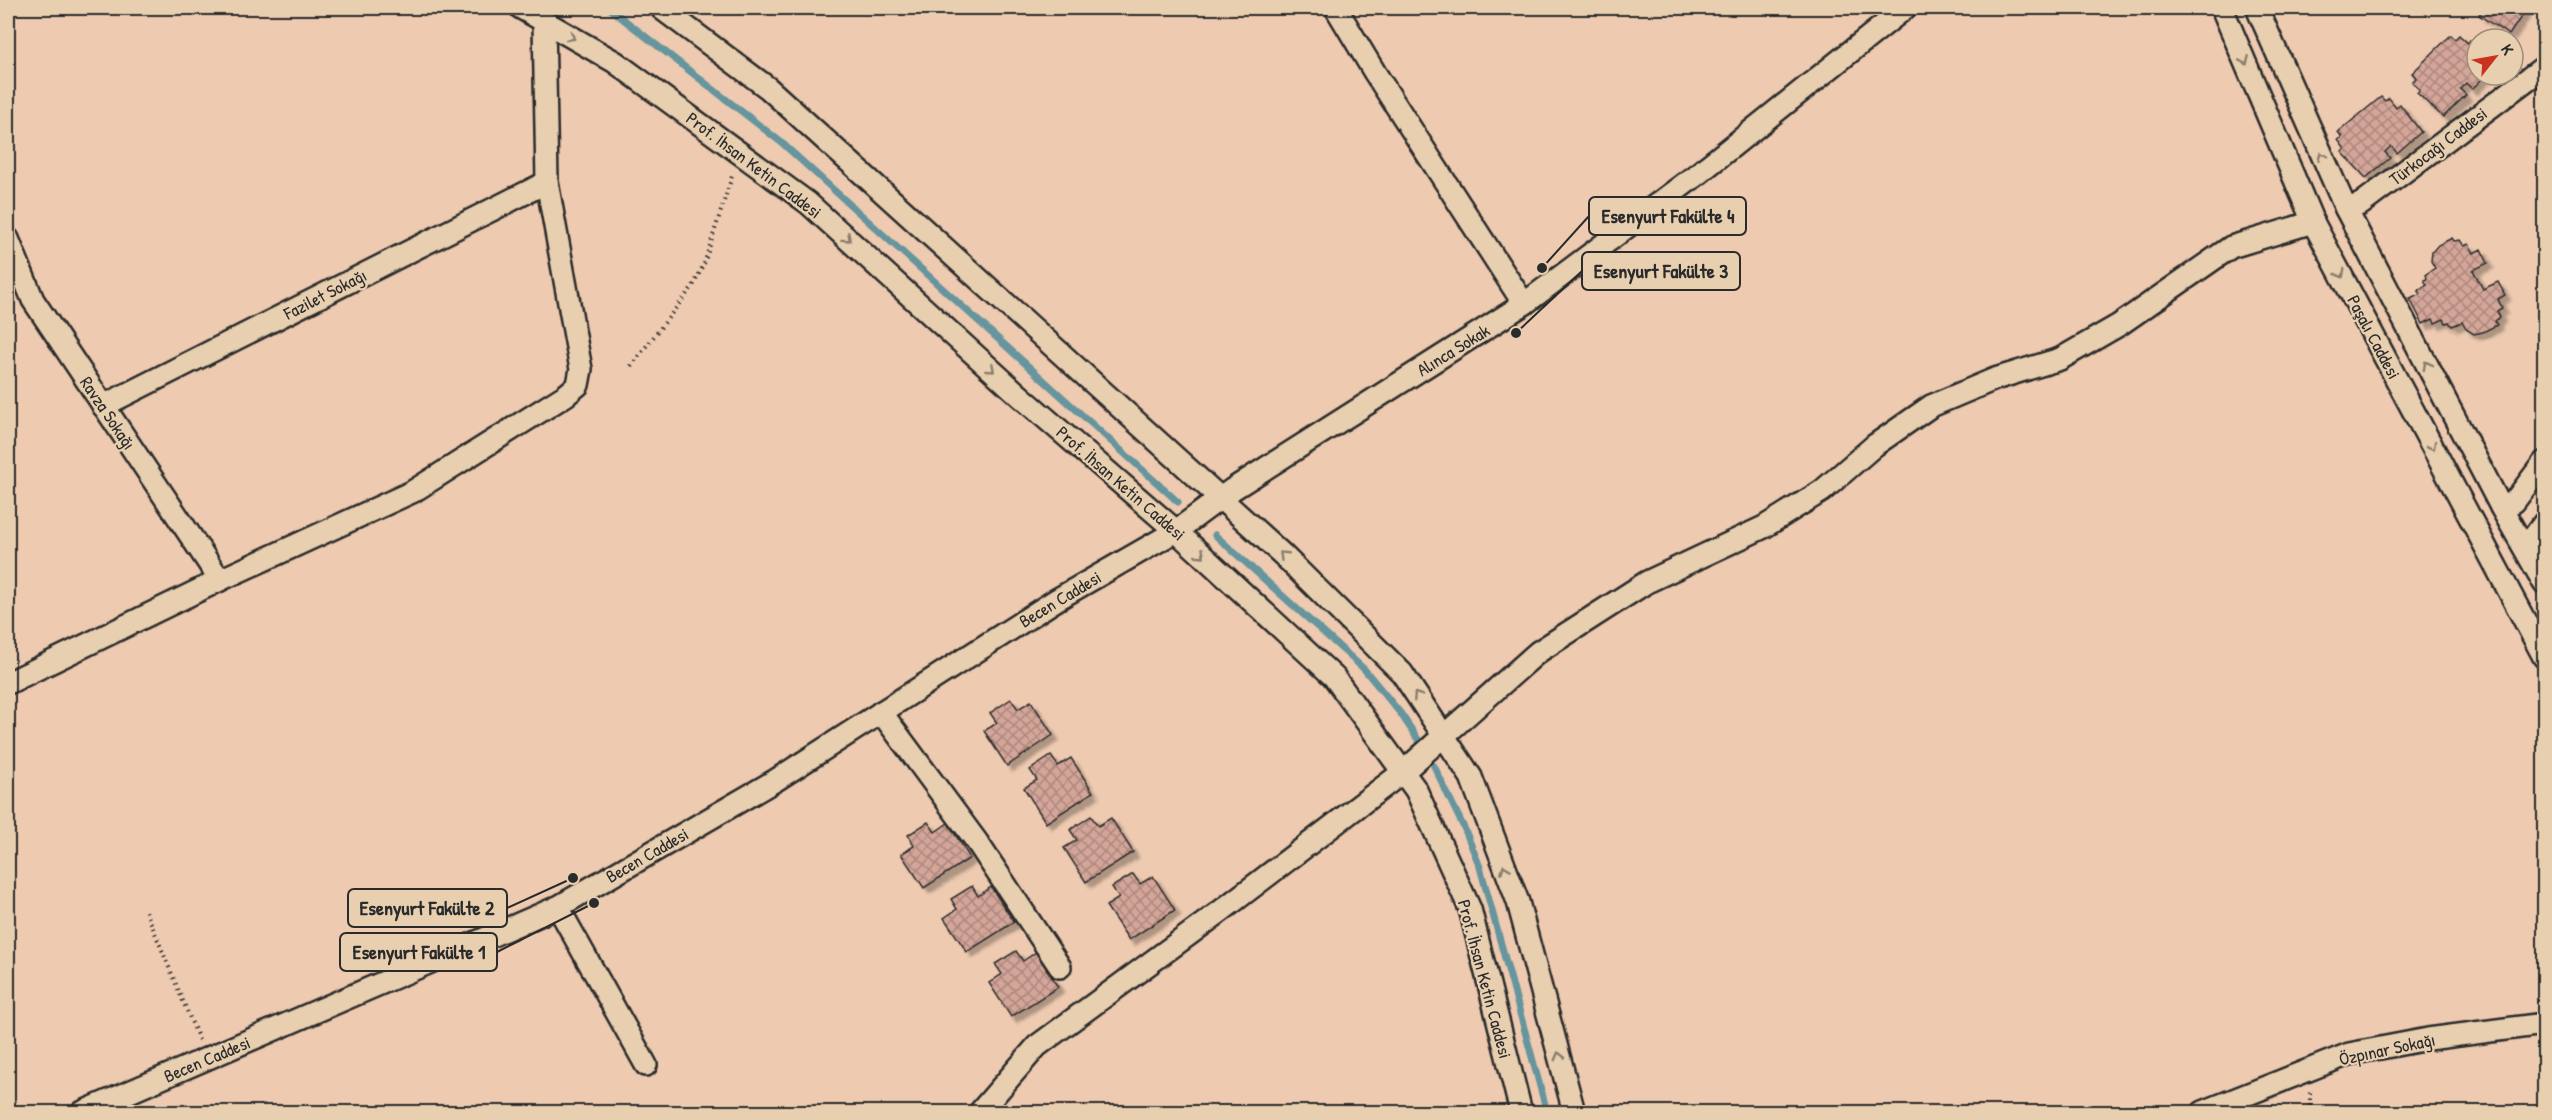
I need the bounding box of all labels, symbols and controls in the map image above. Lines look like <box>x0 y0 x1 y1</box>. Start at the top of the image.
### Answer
north arrow <box>2465 27 2525 87</box>
one-way arrow <box>565 30 575 41</box>
text: K <box>2496 40 2520 59</box>
one-way arrow <box>2238 55 2250 66</box>
street label: Türkocağı Caddesi <box>2384 101 2492 191</box>
street label: Prof. İhsan Ketin Caddesi <box>681 106 827 224</box>
one-way arrow <box>2318 151 2330 162</box>
callout: Esenyurt Fakülte 4 <box>1589 197 1746 235</box>
text: Esenyurt Fakülte 4 <box>1601 202 1735 230</box>
one-way arrow <box>840 231 851 242</box>
callout: Esenyurt Fakülte 3 <box>1582 252 1740 290</box>
text: Esenyurt Fakülte 3 <box>1594 257 1728 285</box>
street label: Fazilet Sokağı <box>278 262 371 326</box>
one-way arrow <box>2333 267 2345 278</box>
street label: Paşalı Caddesi <box>2341 291 2407 383</box>
street label: Alınca Sokak <box>1412 318 1495 382</box>
one-way arrow <box>2423 360 2434 371</box>
one-way arrow <box>984 362 995 373</box>
street label: Ravza Sokağı <box>74 371 142 455</box>
street label: Prof. İhsan Ketin Caddesi <box>1051 420 1191 546</box>
one-way arrow <box>2425 439 2436 450</box>
one-way arrow <box>1194 547 1204 558</box>
one-way arrow <box>1279 552 1290 563</box>
street label: Becen Caddesi <box>1014 565 1106 633</box>
one-way arrow <box>1413 692 1424 703</box>
street label: Becen Caddesi <box>601 821 693 889</box>
one-way arrow <box>1500 864 1513 875</box>
callout: Esenyurt Fakülte 2 <box>348 889 507 927</box>
text: Esenyurt Fakülte 2 <box>360 894 495 922</box>
street label: Prof. İhsan Ketin Caddesi <box>1452 897 1518 1061</box>
callout: Esenyurt Fakülte 1 <box>340 933 497 971</box>
text: Esenyurt Fakülte 1 <box>353 938 485 966</box>
street label: Özpınar Sokağı <box>2337 1027 2437 1071</box>
street label: Becen Caddesi <box>160 1030 254 1088</box>
one-way arrow <box>1554 1051 1566 1062</box>

